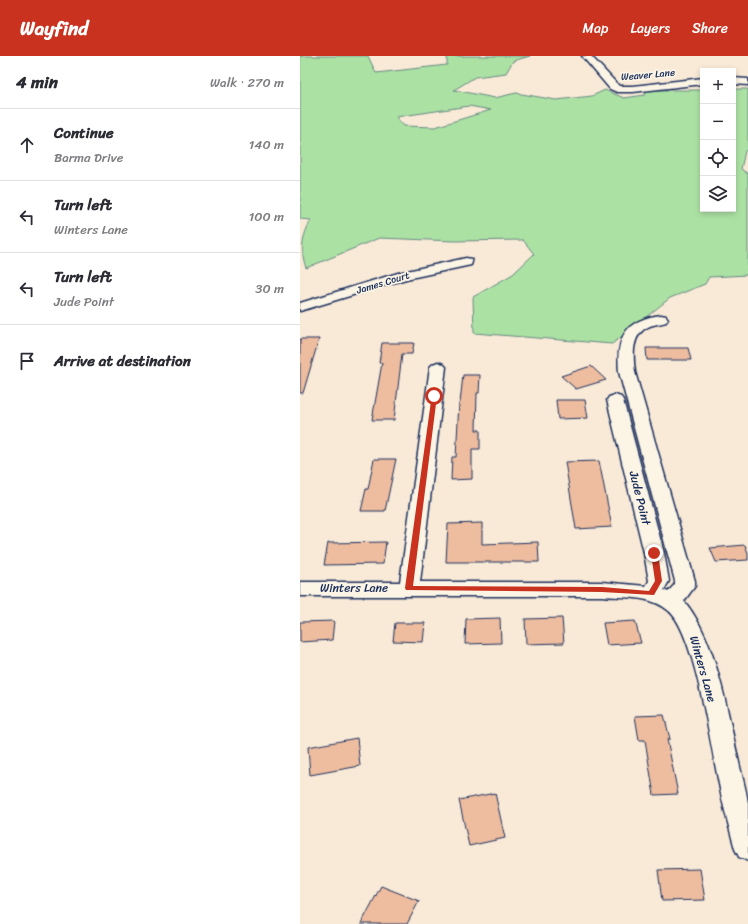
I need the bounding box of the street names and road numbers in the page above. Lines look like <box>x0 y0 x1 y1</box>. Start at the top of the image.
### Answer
street label: Weaver Lane <box>620 64 676 86</box>
street label: James Court <box>353 266 412 300</box>
street label: Jude Point <box>622 468 658 529</box>
street label: Winters Lane <box>320 577 388 599</box>
street label: Winters Lane <box>683 633 723 705</box>

